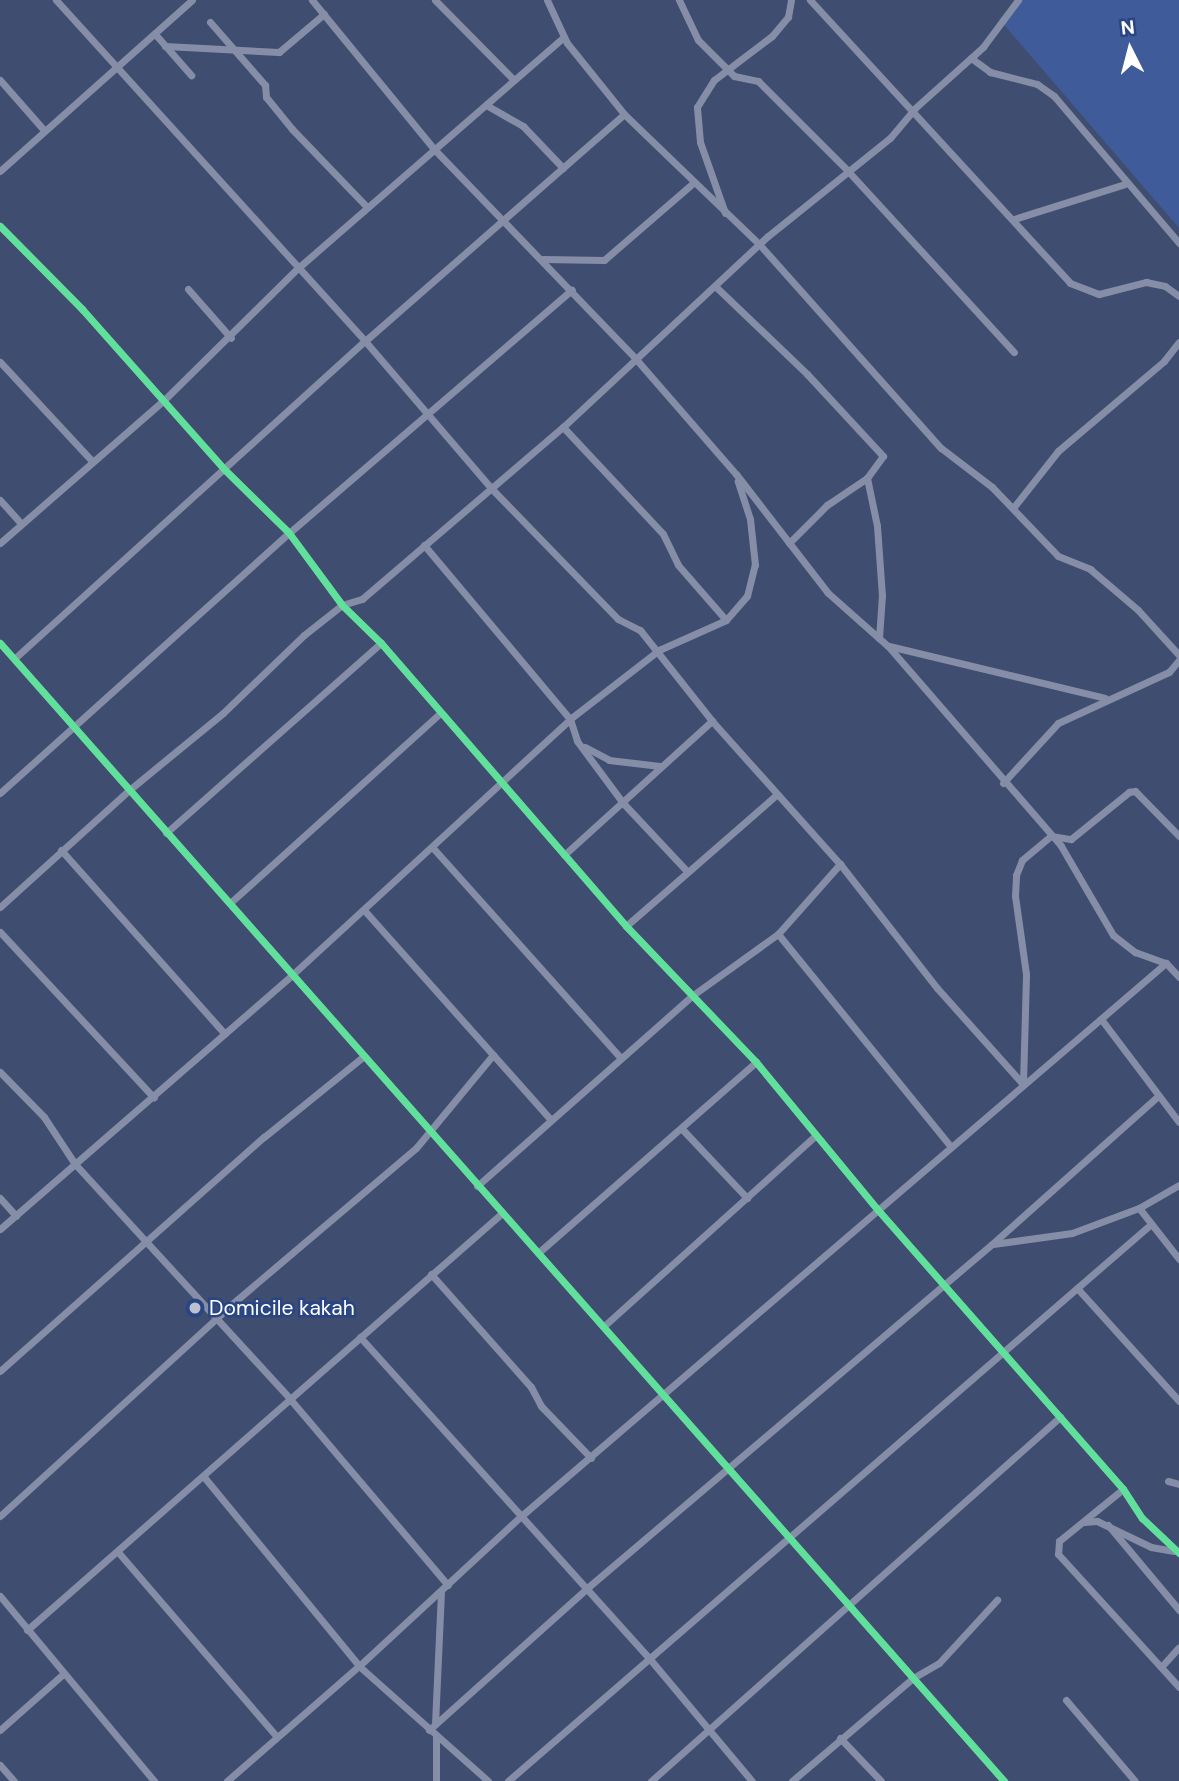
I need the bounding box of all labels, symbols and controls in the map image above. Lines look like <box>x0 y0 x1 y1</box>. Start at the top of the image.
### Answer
north arrow <box>1095 14 1165 84</box>
text: N <box>1120 14 1136 41</box>
place label: Domicile kakah <box>209 1295 355 1321</box>
marker: Domicile kakah <box>187 1300 203 1316</box>

